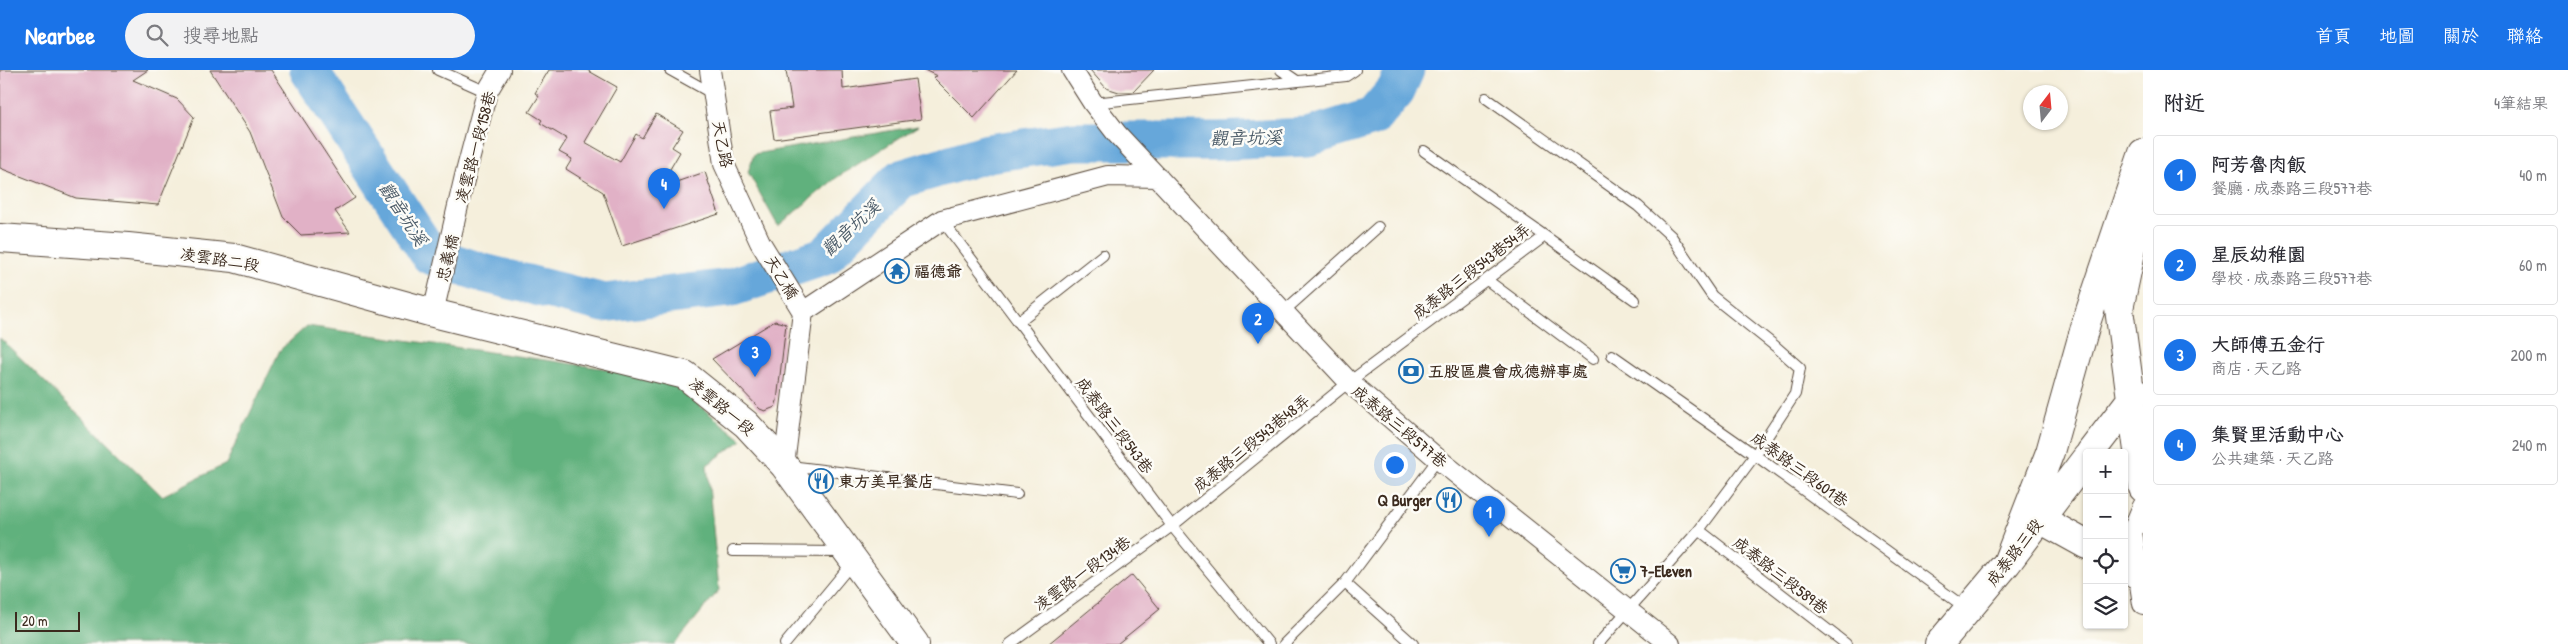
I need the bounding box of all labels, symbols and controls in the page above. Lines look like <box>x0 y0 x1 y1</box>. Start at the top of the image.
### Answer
search box <box>125 13 475 58</box>
text: Nearbee <box>25 19 95 51</box>
icon: search <box>143 21 171 49</box>
text: 搜尋地點 <box>183 22 259 48</box>
text: 首頁 <box>2315 23 2351 48</box>
text: 地圖 <box>2379 23 2415 48</box>
text: 關於 <box>2443 23 2479 48</box>
text: 聯絡 <box>2507 23 2543 48</box>
north arrow <box>2023 85 2068 130</box>
street label: 凌雲路一段158巷 <box>449 88 501 206</box>
text: 附近 <box>2163 88 2205 117</box>
text: 4筆結果 <box>2494 92 2548 114</box>
street label: 天乙路 <box>708 118 738 170</box>
water label: 觀音坑溪 <box>1210 124 1283 151</box>
text: 阿芳魯肉飯 <box>2211 151 2306 177</box>
text: 1 <box>2177 164 2183 186</box>
text: 40 m <box>2519 164 2547 186</box>
pin: 4 <box>648 168 680 209</box>
water label: 觀音坑溪 <box>373 177 434 252</box>
text: 餐廳 · 成泰路三段577巷 <box>2211 177 2372 199</box>
water label: 觀音坑溪 <box>816 193 886 261</box>
street label: 成泰路三段543巷54弄 <box>1407 218 1535 324</box>
street label: 忠義橋 <box>431 232 463 284</box>
text: 星辰幼稚園 <box>2211 241 2306 267</box>
street label: 凌雲路二段 <box>179 242 261 276</box>
street label: 天乙橋 <box>760 251 804 303</box>
text: 2 <box>2176 254 2184 276</box>
text: 60 m <box>2519 254 2547 276</box>
temple icon: 福德爺 <box>884 258 910 284</box>
place label: 福德爺 <box>914 260 962 282</box>
text: 學校 · 成泰路三段577巷 <box>2211 267 2372 289</box>
pin: 2 <box>1242 303 1274 344</box>
text: 大師傅五金行 <box>2211 331 2325 357</box>
pin: 3 <box>739 336 771 377</box>
text: 3 <box>2176 344 2184 366</box>
text: 200 m <box>2511 344 2547 366</box>
text: 商店 · 天乙路 <box>2211 357 2302 379</box>
bank icon: 五股區農會成德辦事處 <box>1398 358 1424 384</box>
place label: 五股區農會成德辦事處 <box>1428 360 1588 382</box>
street label: 凌雲路一段 <box>684 372 760 440</box>
street label: 成泰路三段543巷 <box>1071 372 1159 478</box>
street label: 成泰路三段577巷 <box>1347 379 1453 473</box>
street label: 成泰路三段543巷48弄 <box>1188 389 1314 497</box>
text: 集賢里活動中心 <box>2211 421 2344 447</box>
street label: 成泰路三段601巷 <box>1747 426 1853 512</box>
text: 4 <box>2177 434 2183 456</box>
text: 240 m <box>2512 434 2547 456</box>
text: 公共建築 · 天乙路 <box>2211 447 2334 469</box>
map controls <box>2083 449 2128 629</box>
button: + <box>2083 449 2128 494</box>
your location <box>1382 452 1408 478</box>
restaurant icon: 東方美早餐店 <box>808 468 834 494</box>
place label: 東方美早餐店 <box>838 470 934 492</box>
restaurant icon: Q Burger <box>1436 487 1462 513</box>
place label: Q Burger <box>1378 489 1433 512</box>
button: − <box>2083 494 2128 539</box>
pin: 1 <box>1473 496 1505 537</box>
street label: 成泰路三段 <box>1981 514 2047 590</box>
street label: 凌雲路一段134巷 <box>1029 530 1135 616</box>
street label: 成泰路三段589巷 <box>1729 531 1833 619</box>
button: locate <box>2083 539 2128 584</box>
supermarket icon: 7-Eleven <box>1610 558 1636 584</box>
place label: 7-Eleven <box>1639 560 1692 582</box>
button: layers <box>2083 584 2128 629</box>
scale bar <box>15 609 80 632</box>
text: 20 m <box>22 611 48 630</box>

